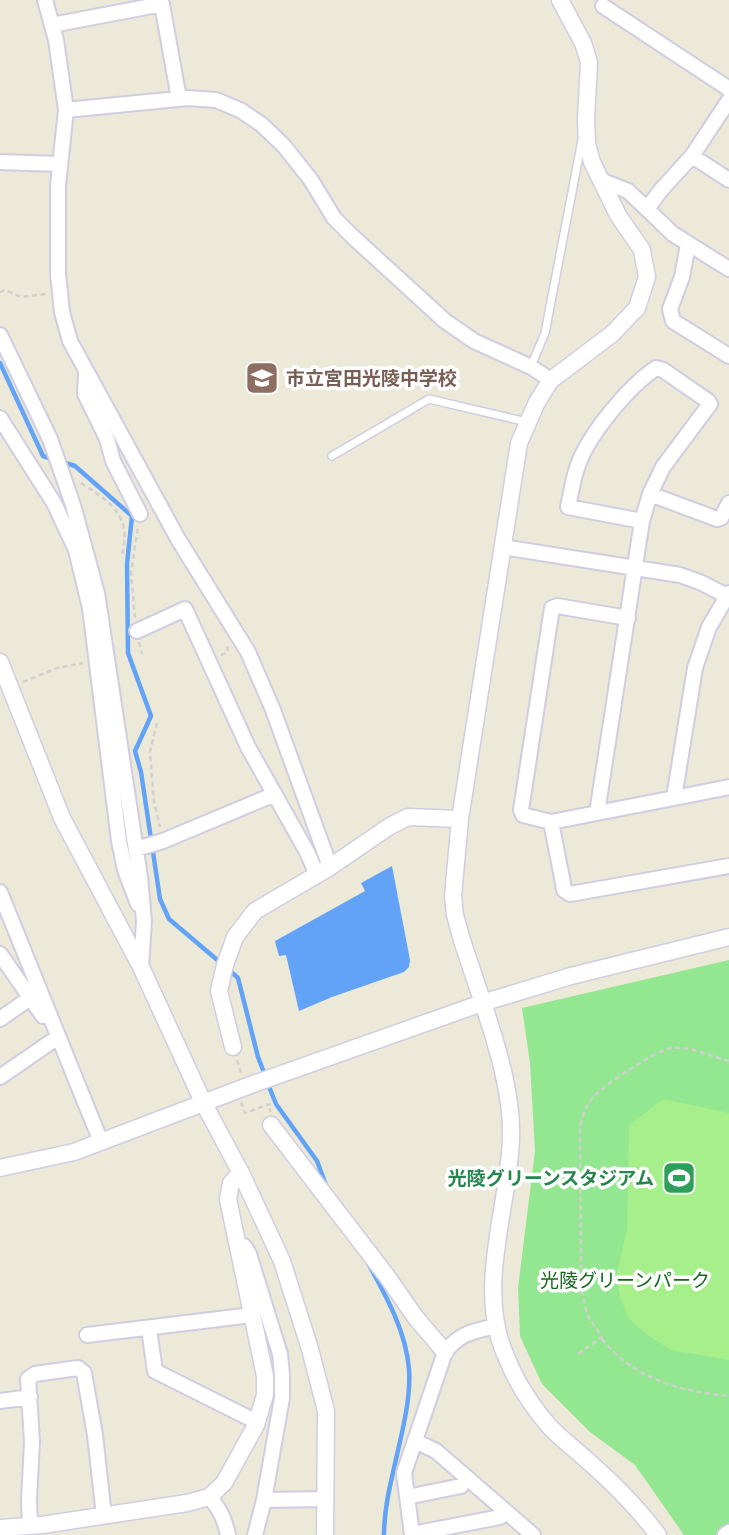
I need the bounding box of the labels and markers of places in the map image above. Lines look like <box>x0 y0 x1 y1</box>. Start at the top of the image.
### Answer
school or university icon: 市立宮田光陵中学校 <box>243 359 281 397</box>
place label: 市立宮田光陵中学校 <box>286 367 457 390</box>
sports icon: 光陵グリーンスタジアム <box>660 1159 698 1197</box>
place label: 光陵グリーンスタジアム <box>448 1167 654 1190</box>

